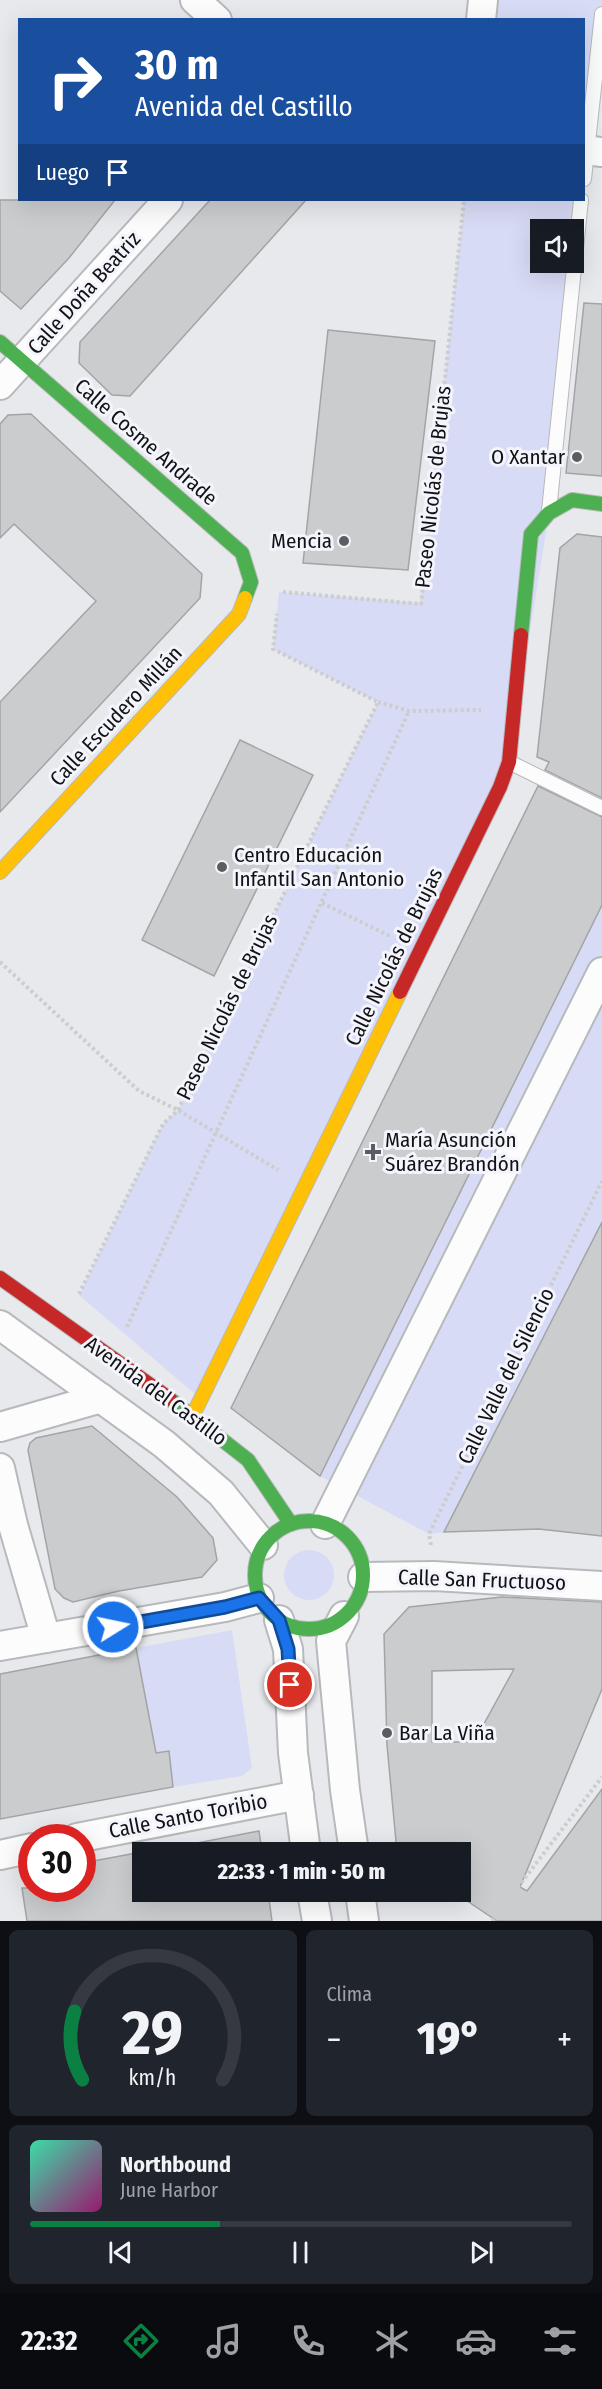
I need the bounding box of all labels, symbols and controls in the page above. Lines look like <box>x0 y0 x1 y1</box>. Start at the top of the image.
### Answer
text: 30 m <box>135 40 219 90</box>
icon: right <box>36 42 114 120</box>
text: Avenida del Castillo <box>135 91 353 123</box>
icon: arrive <box>101 156 134 189</box>
text: Luego <box>36 159 89 186</box>
map controls <box>530 219 584 273</box>
button: sound <box>530 219 584 273</box>
street label: Calle Doña Beatriz <box>22 226 146 360</box>
street label: Calle Cosme Andrade <box>69 373 223 511</box>
street label: Paseo Nicolás de Brujas <box>409 385 457 589</box>
place label: O Xantar <box>491 444 566 470</box>
marker: O Xantar <box>570 450 584 464</box>
place label: Mencia <box>271 528 332 554</box>
marker: Mencia <box>337 534 351 548</box>
street label: Calle Escudero Millán <box>44 640 188 792</box>
place label: Centro Educación Infantil San Antonio <box>234 842 404 892</box>
marker: Centro Educación Infantil San Antonio <box>215 860 229 874</box>
street label: Calle Nicolás de Brujas <box>340 864 448 1050</box>
street label: Paseo Nicolás de Brujas <box>171 910 283 1104</box>
place label: María Asunción Suárez Brandón <box>385 1127 520 1177</box>
marker: María Asunción Suárez Brandón <box>366 1145 380 1159</box>
street label: Calle Valle del Silencio <box>452 1284 560 1468</box>
street label: Avenida del Castillo <box>80 1331 232 1451</box>
street label: Calle San Fructuoso <box>397 1564 567 1596</box>
position arrow <box>81 1595 145 1659</box>
pin <box>264 1659 315 1710</box>
icon: arrive <box>273 1668 306 1701</box>
place label: Bar La Viña <box>399 1720 495 1746</box>
marker: Bar La Viña <box>380 1726 394 1740</box>
street label: Calle Santo Toribio <box>107 1788 269 1844</box>
speed limit sign: 30 <box>18 1824 96 1902</box>
text: 22:33 · 1 min · 50 m <box>218 1858 385 1885</box>
text: Clima <box>327 1982 372 2006</box>
text: 29 <box>121 1996 183 2071</box>
text: 19° <box>417 2012 481 2066</box>
text: − <box>327 2020 341 2060</box>
text: + <box>557 2020 572 2060</box>
text: km/h <box>129 2065 177 2091</box>
text: Northbound <box>120 2151 231 2178</box>
text: June Harbor <box>120 2178 218 2202</box>
icon: previous <box>104 2236 137 2269</box>
icon: pause <box>284 2236 317 2269</box>
icon: next <box>465 2236 498 2269</box>
icon: directions <box>120 2320 162 2362</box>
icon: music <box>203 2320 245 2362</box>
icon: phone <box>287 2320 329 2362</box>
icon: climate <box>371 2320 413 2362</box>
icon: car <box>455 2320 497 2362</box>
icon: filters <box>539 2320 581 2362</box>
text: 22:32 <box>21 2325 78 2357</box>

